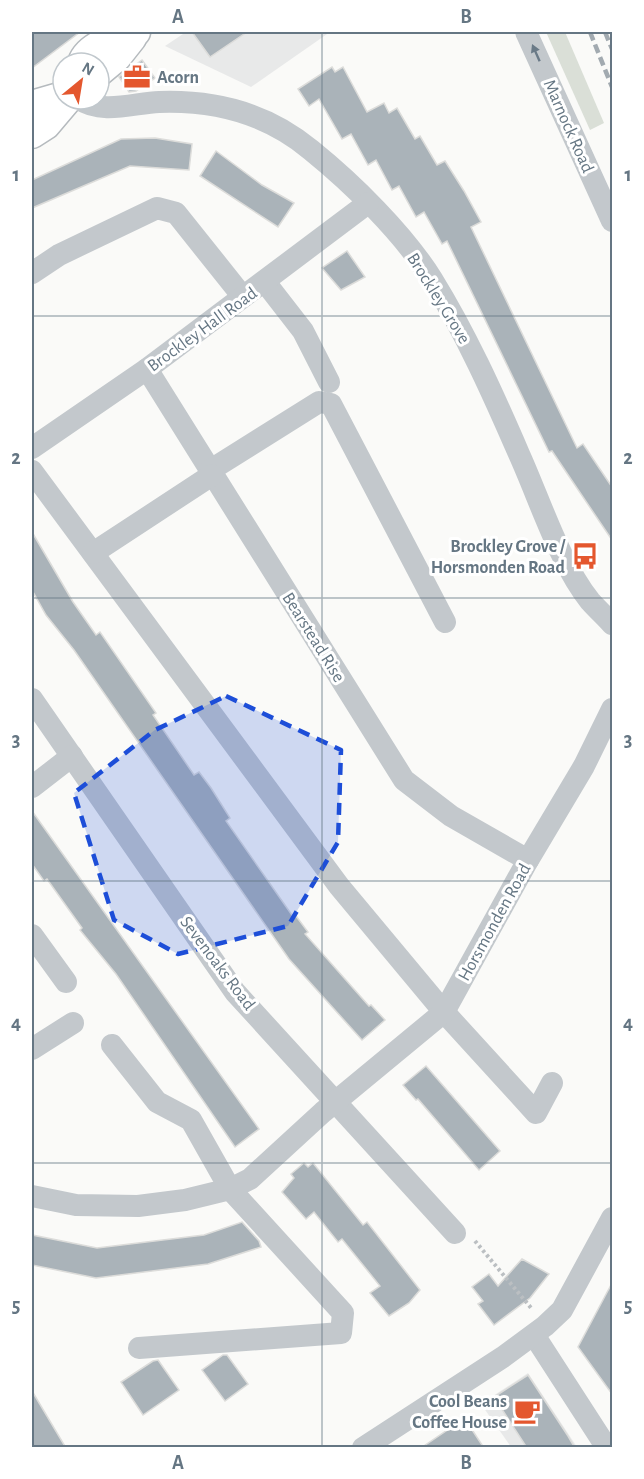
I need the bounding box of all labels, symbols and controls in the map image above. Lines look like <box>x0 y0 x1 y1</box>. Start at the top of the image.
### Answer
text: A <box>172 7 184 27</box>
text: B <box>460 7 472 27</box>
one-way arrow <box>532 45 541 62</box>
north arrow <box>51 51 111 111</box>
text: N <box>79 59 97 79</box>
office icon: Acorn <box>122 62 152 92</box>
place label: Acorn <box>157 69 199 87</box>
street label: Marnock Road <box>540 77 597 176</box>
text: 1 <box>12 165 20 185</box>
text: 1 <box>624 165 632 185</box>
street label: Brockley Grove <box>403 250 473 347</box>
street label: Brockley Hall Road <box>144 284 261 375</box>
text: 2 <box>11 448 21 468</box>
text: 2 <box>623 448 633 468</box>
place label: Brockley Grove / Horsmonden Road <box>431 538 566 577</box>
bus stop icon: Brockley Grove / Horsmonden Road <box>570 541 600 571</box>
street label: Bearstead Rise <box>278 589 348 686</box>
text: 3 <box>12 730 20 750</box>
text: 3 <box>624 730 632 750</box>
street label: Horsmonden Road <box>455 861 535 984</box>
street label: Sevenoaks Road <box>176 913 258 1014</box>
text: 4 <box>11 1013 21 1033</box>
text: 4 <box>623 1013 633 1033</box>
text: 5 <box>12 1296 20 1316</box>
text: 5 <box>624 1296 632 1316</box>
place label: Cool Beans Coffee House <box>412 1393 507 1432</box>
cafe icon: Cool Beans Coffee House <box>512 1396 542 1426</box>
text: A <box>172 1453 184 1473</box>
text: B <box>460 1453 472 1473</box>

